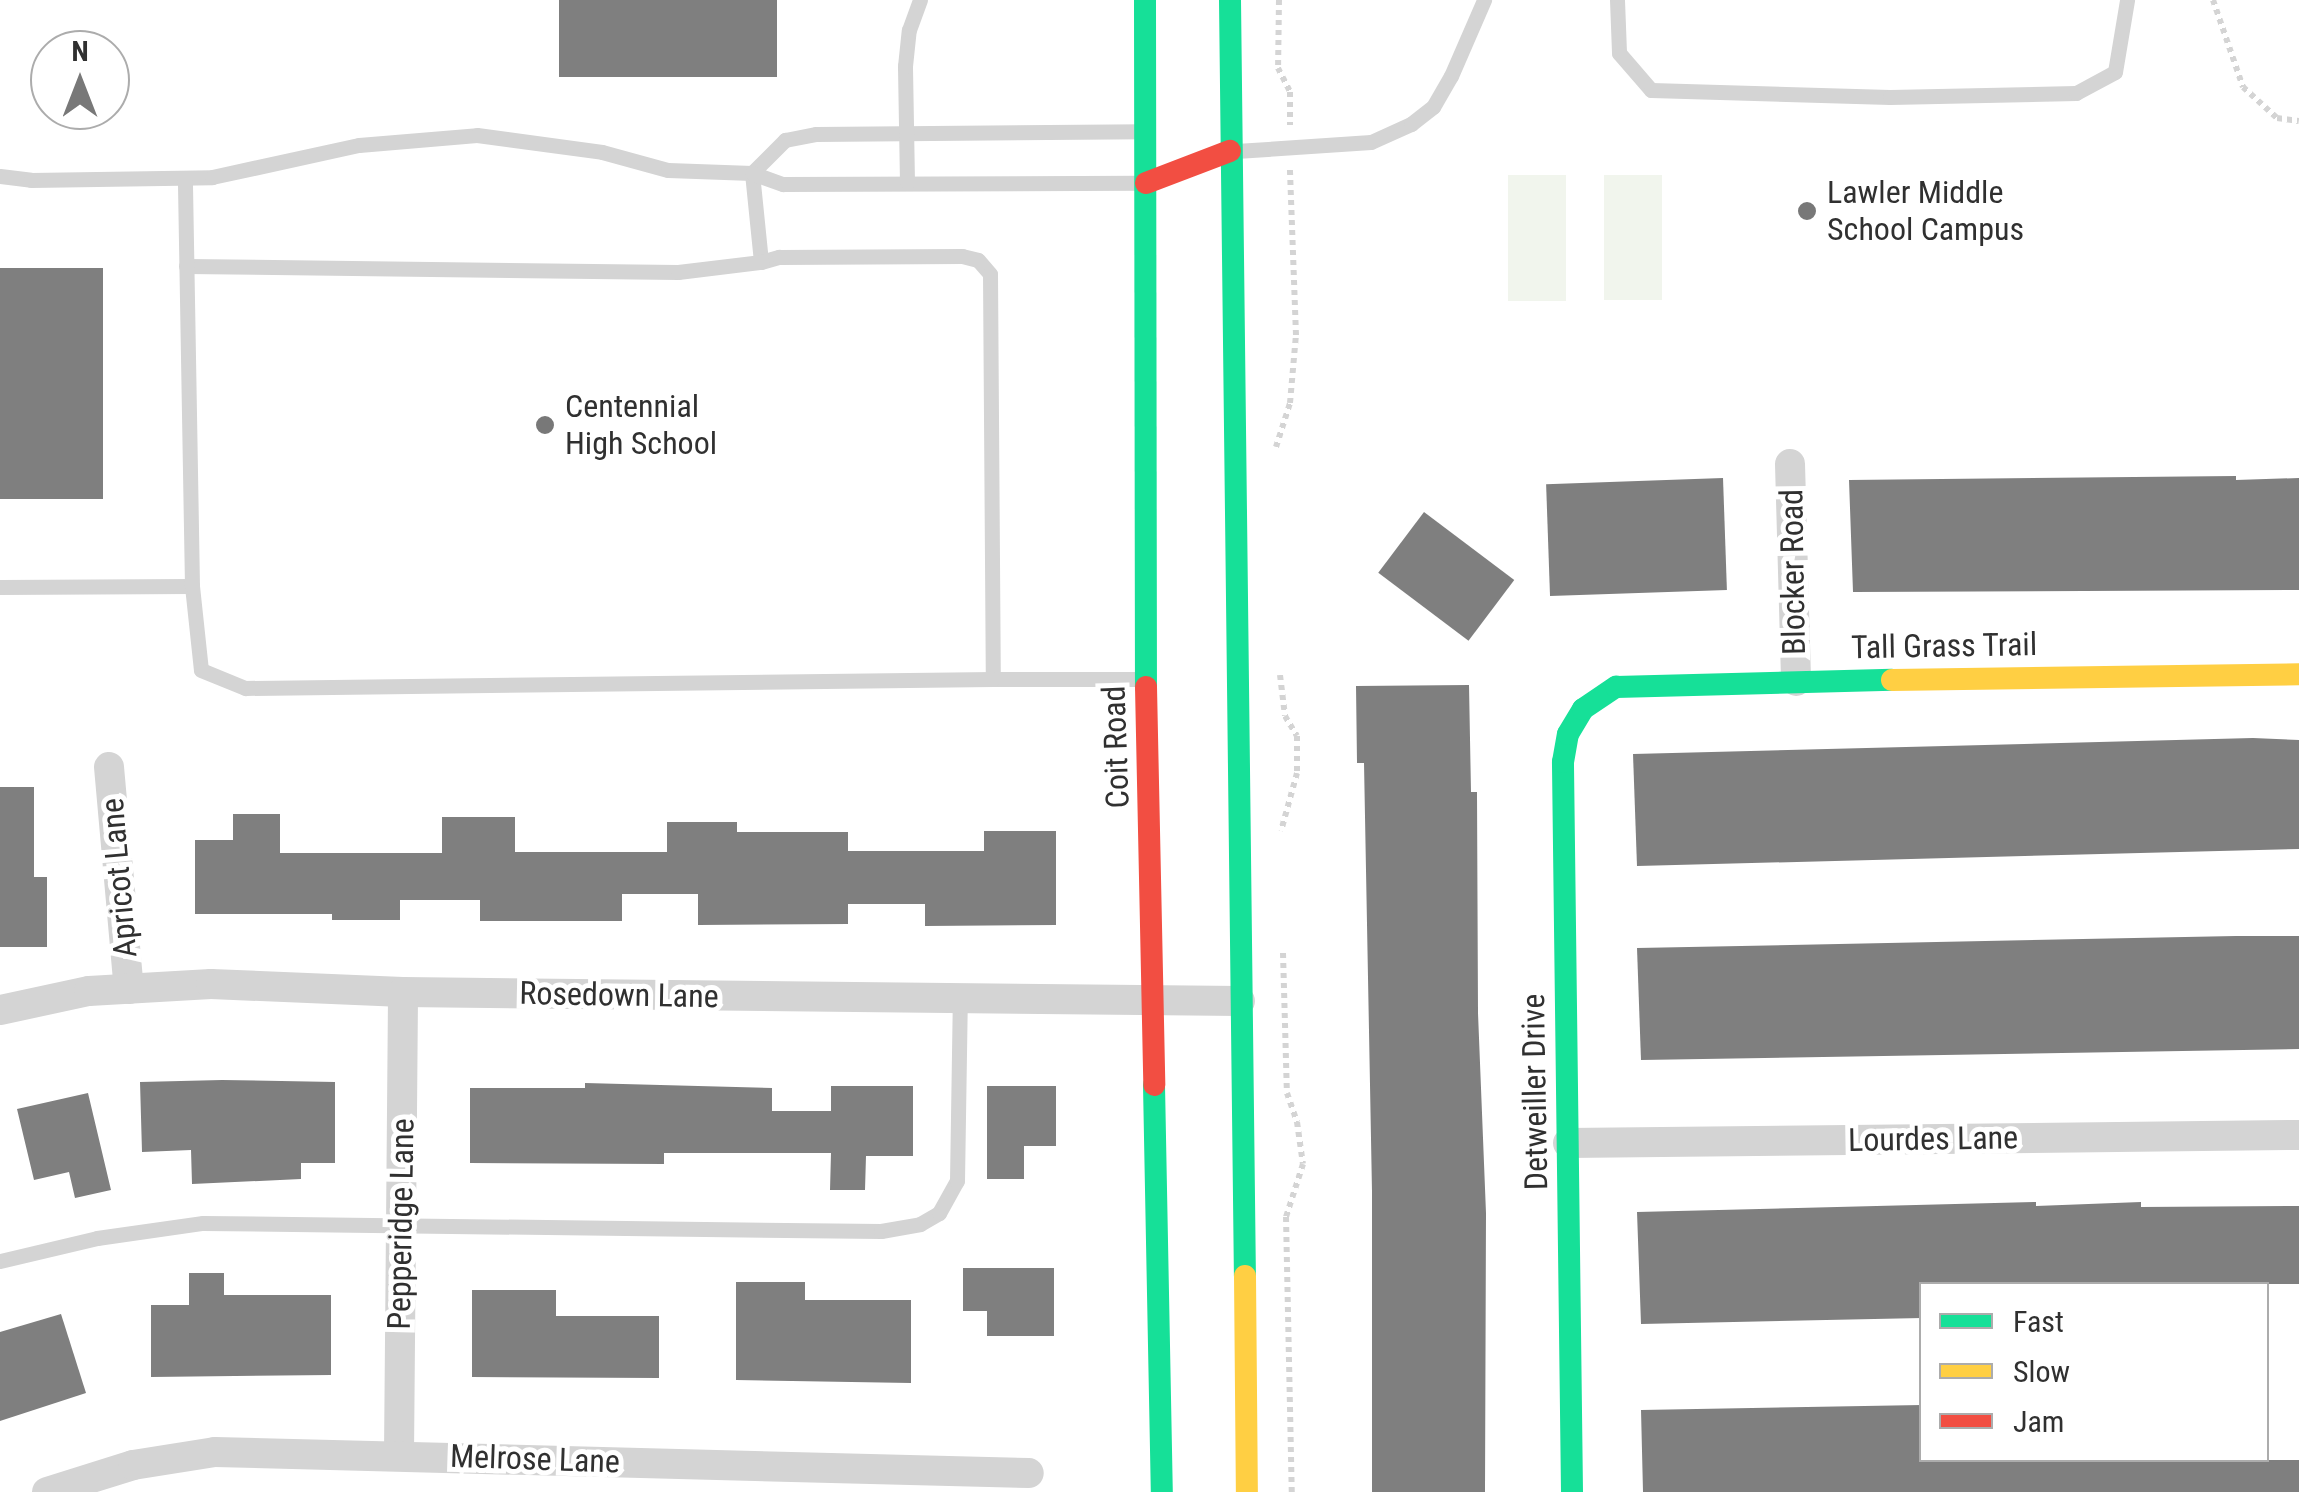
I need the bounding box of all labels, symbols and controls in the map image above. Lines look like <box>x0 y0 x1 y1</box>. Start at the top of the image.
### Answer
north arrow <box>30 30 130 130</box>
text: N <box>71 35 89 68</box>
place label: Lawler Middle School Campus <box>1827 174 2024 249</box>
marker: Lawler Middle School Campus <box>1796 200 1818 222</box>
place label: Centennial High School <box>565 388 717 463</box>
marker: Centennial High School <box>534 414 556 436</box>
street label: Blocker Road <box>1772 489 1814 655</box>
street label: Tall Grass Trail <box>1850 625 2038 667</box>
street label: Coit Road <box>1095 685 1137 809</box>
street label: Apricot Lane <box>93 797 145 959</box>
street label: Rosedown Lane <box>519 974 719 1016</box>
street label: Detweiller Drive <box>1514 993 1556 1191</box>
street label: Pepperidge Lane <box>380 1118 422 1330</box>
street label: Lourdes Lane <box>1848 1118 2018 1160</box>
legend <box>1919 1282 2269 1462</box>
text: Fast <box>2013 1304 2064 1339</box>
text: Slow <box>2013 1354 2070 1389</box>
text: Jam <box>2013 1404 2064 1439</box>
street label: Melrose Lane <box>449 1437 621 1481</box>

